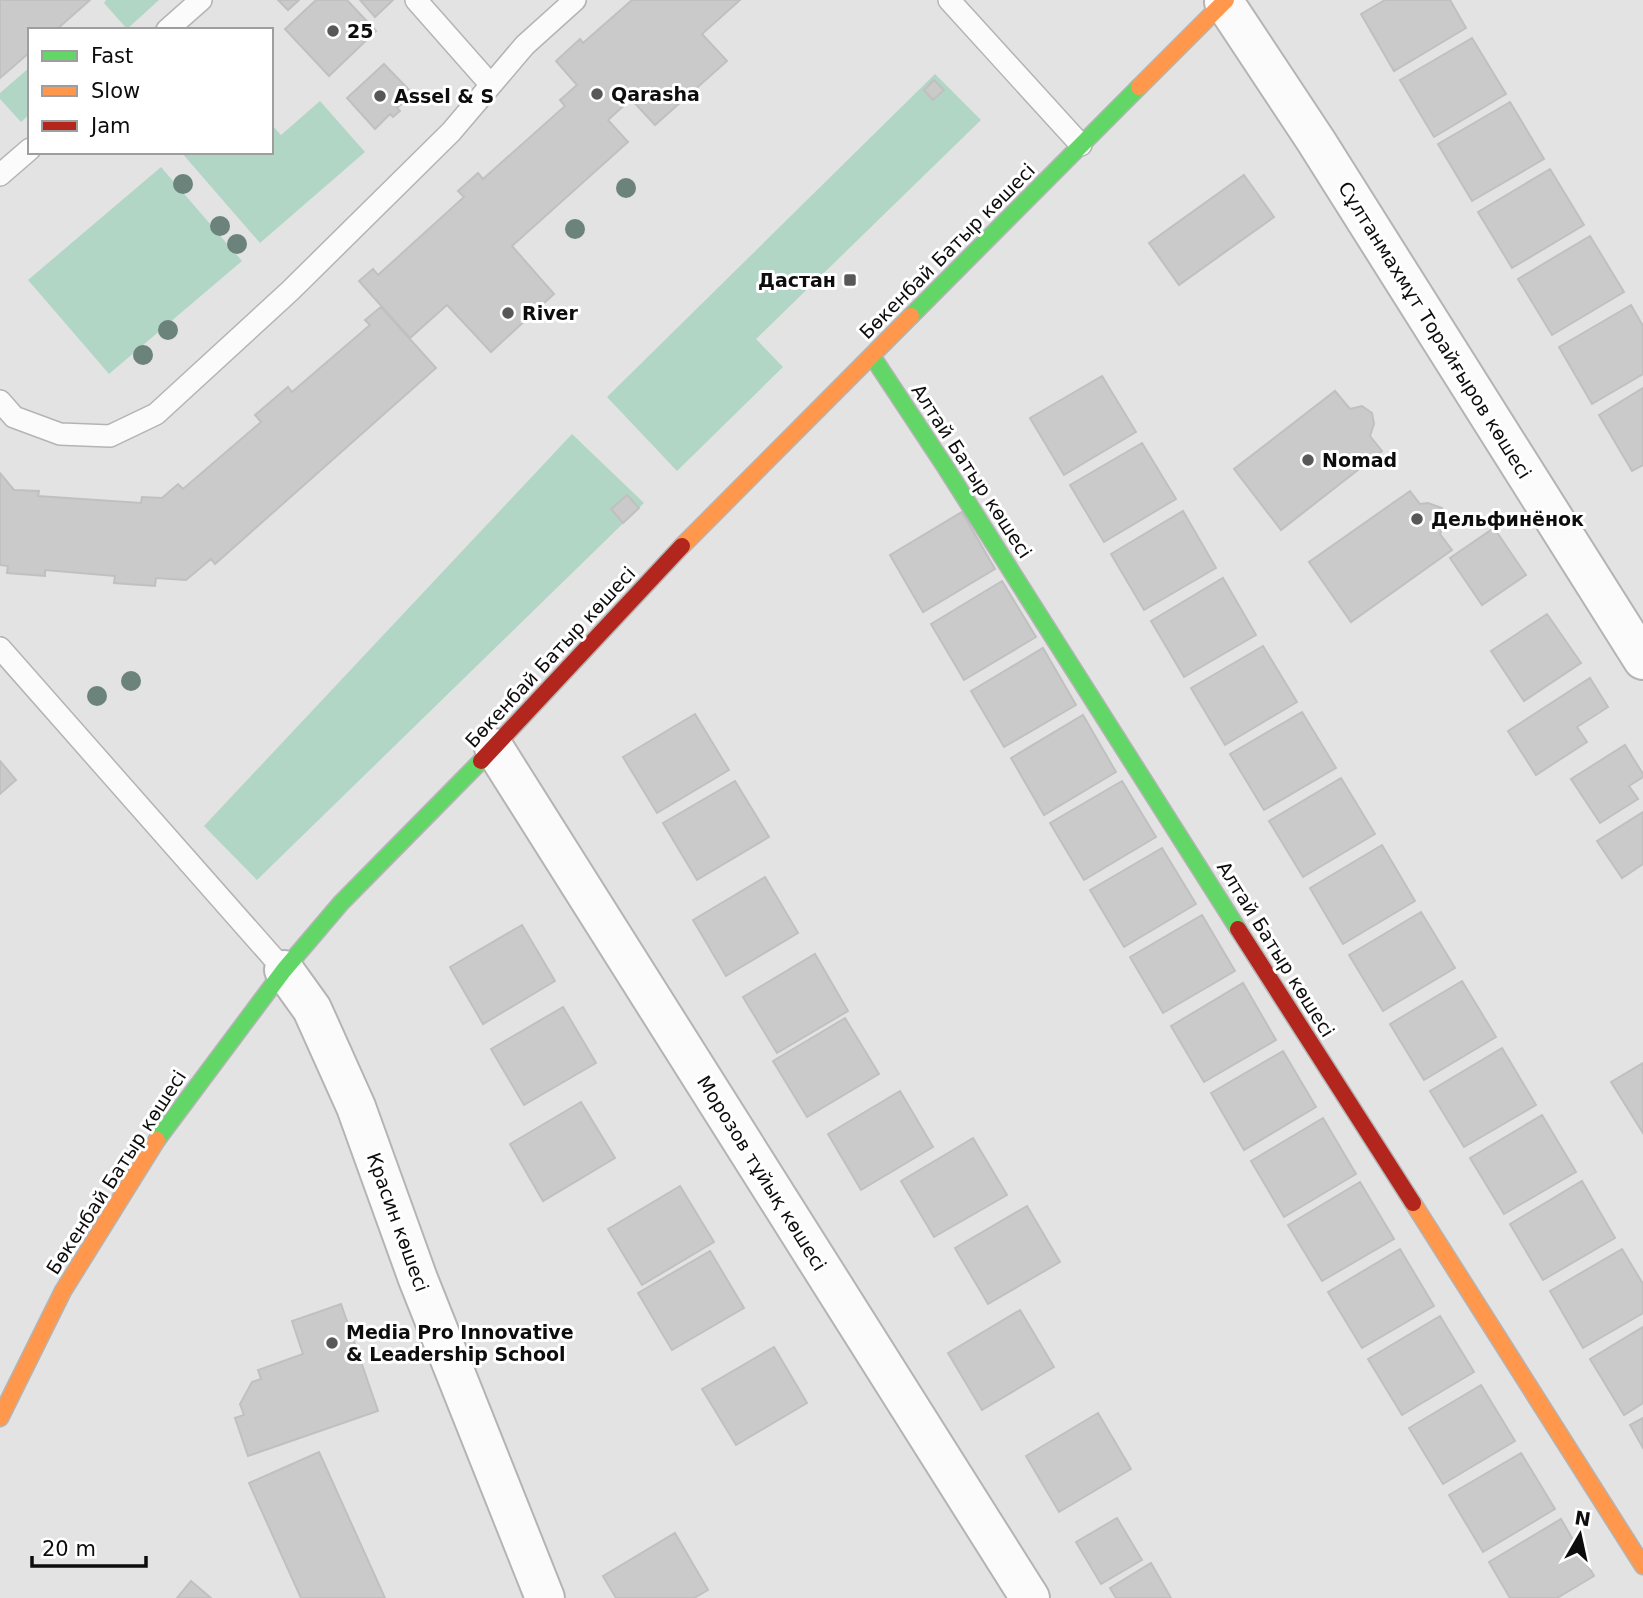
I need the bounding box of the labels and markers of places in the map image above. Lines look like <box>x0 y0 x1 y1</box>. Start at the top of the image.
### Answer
place label: 25 <box>347 20 373 42</box>
marker: 25 <box>325 23 341 39</box>
place label: Qarasha <box>611 83 700 105</box>
place label: Assel & S <box>394 85 494 107</box>
marker: Qarasha <box>589 86 605 102</box>
marker: Assel & S <box>372 88 388 104</box>
place label: Дастан <box>758 269 836 291</box>
marker: Дастан <box>842 272 858 288</box>
place label: River <box>522 302 578 324</box>
marker: River <box>500 305 516 321</box>
place label: Nomad <box>1322 449 1397 471</box>
marker: Nomad <box>1300 452 1316 468</box>
place label: Дельфинёнок <box>1431 508 1584 530</box>
marker: Дельфинёнок <box>1409 511 1425 527</box>
place label: Media Pro Innovative & Leadership School <box>346 1321 574 1365</box>
marker: Media Pro Innovative & Leadership School <box>324 1335 340 1351</box>

